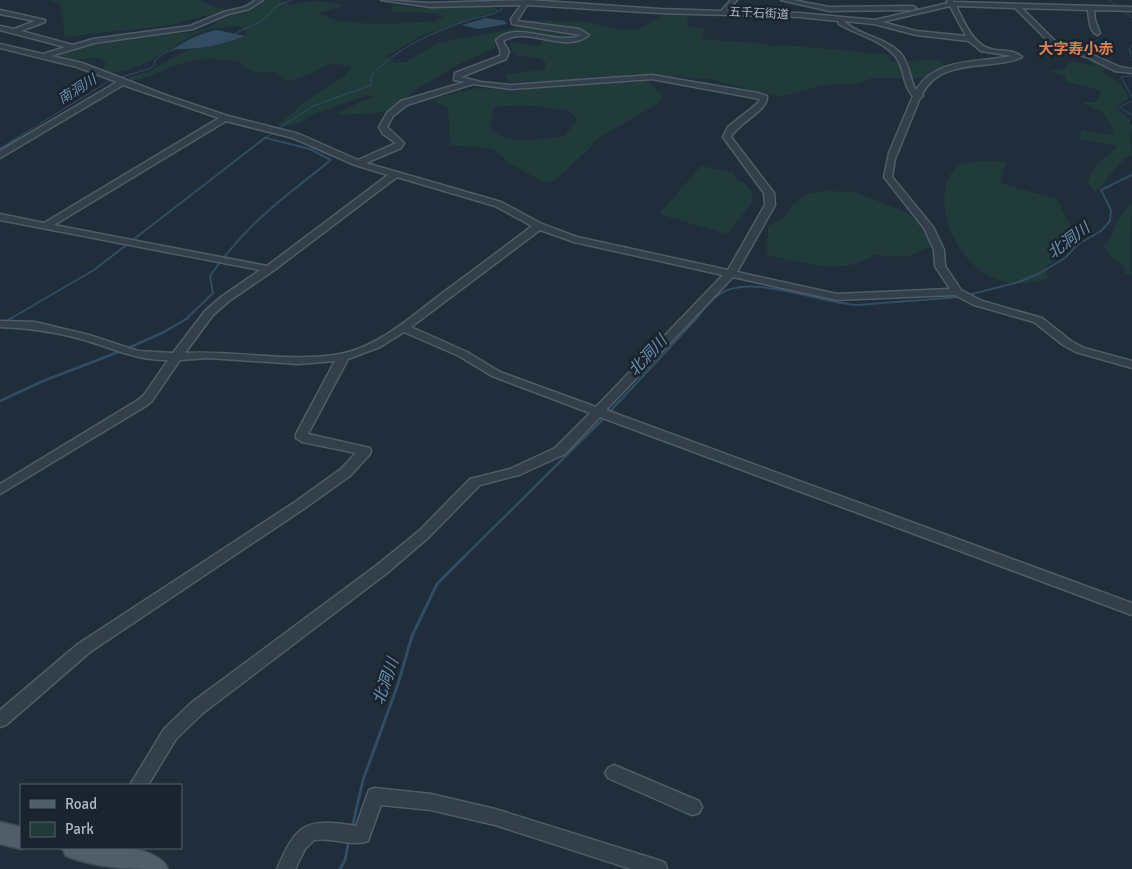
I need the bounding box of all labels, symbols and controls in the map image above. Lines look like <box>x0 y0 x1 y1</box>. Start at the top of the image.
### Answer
street label: 五千石街道 <box>729 4 789 23</box>
district label: 大字寿小赤 <box>1038 40 1114 58</box>
water label: 南洞川 <box>55 70 101 108</box>
water label: 北洞川 <box>1043 217 1095 263</box>
water label: 北洞川 <box>624 330 673 380</box>
water label: 北洞川 <box>369 653 404 707</box>
legend <box>20 784 182 849</box>
text: Road <box>65 795 97 813</box>
text: Park <box>65 820 94 838</box>

